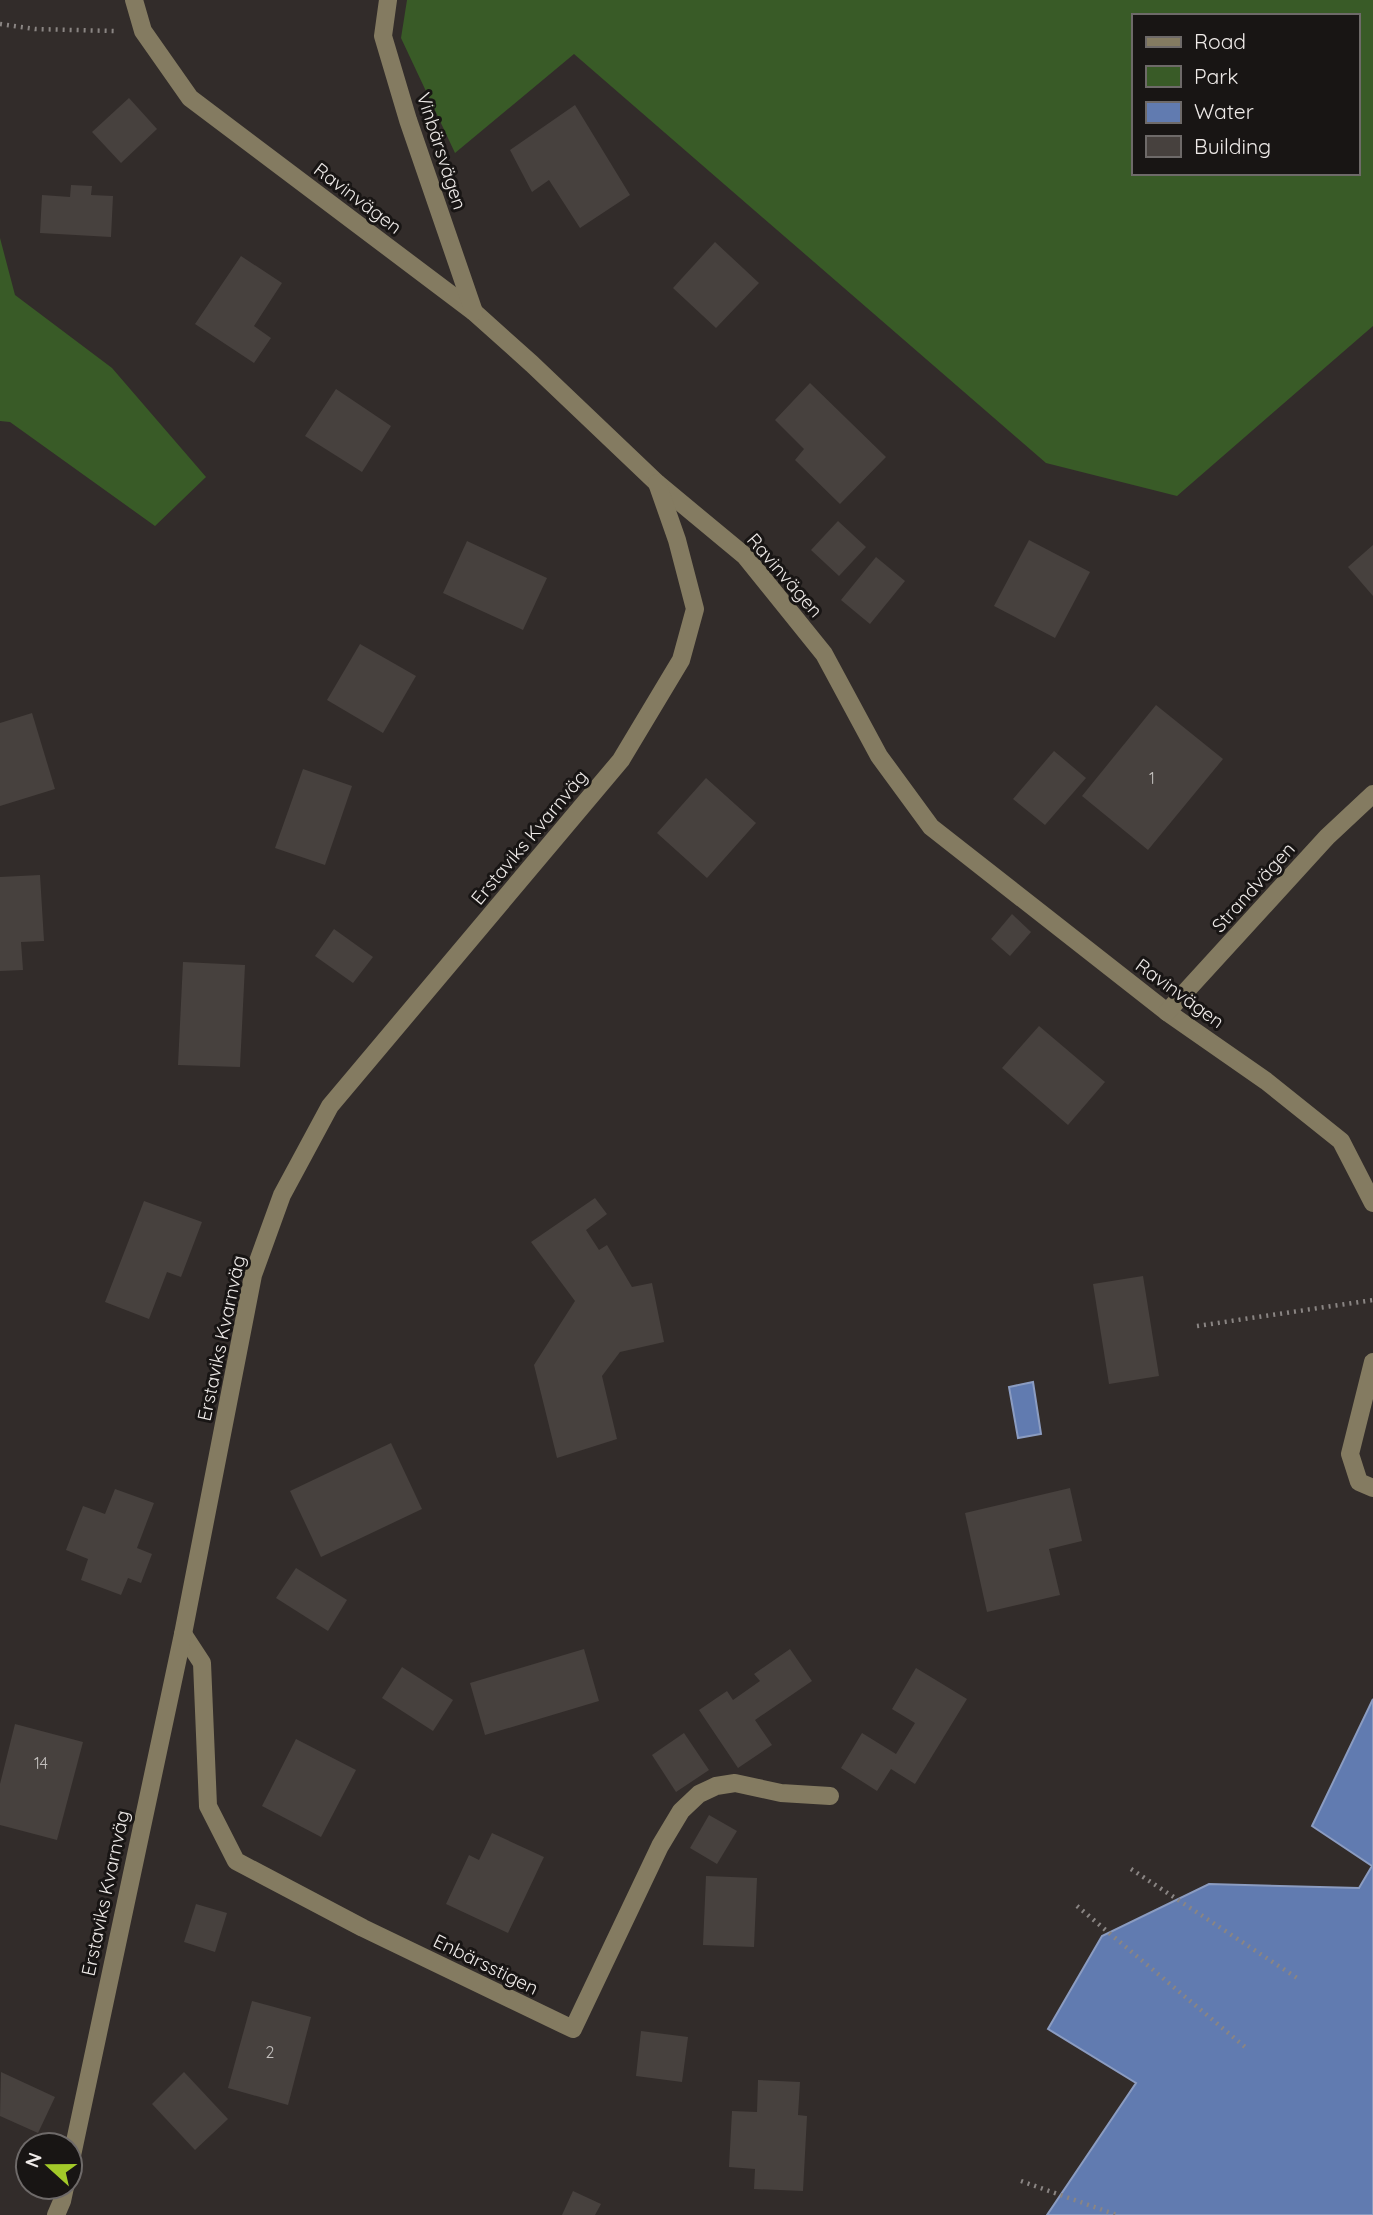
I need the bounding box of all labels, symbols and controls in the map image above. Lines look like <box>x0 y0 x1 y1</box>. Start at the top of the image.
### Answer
legend <box>1132 14 1359 175</box>
text: Road <box>1194 28 1246 54</box>
text: Park <box>1194 63 1238 89</box>
street label: Vinbärsvägen <box>412 89 472 213</box>
text: Water <box>1194 98 1254 124</box>
text: Building <box>1194 133 1271 159</box>
street label: Ravinvägen <box>309 157 407 239</box>
street label: Ravinvägen <box>742 528 828 622</box>
street label: Erstaviks Kvarnväg <box>466 765 592 909</box>
house number: 1 <box>1149 768 1155 788</box>
street label: Strandvägen <box>1206 837 1300 937</box>
street label: Ravinvägen <box>1131 953 1229 1033</box>
street label: Erstaviks Kvarnväg <box>192 1253 250 1423</box>
house number: 14 <box>34 1753 48 1773</box>
street label: Erstaviks Kvarnväg <box>76 1808 134 1978</box>
street label: Enbärsstigen <box>430 1928 542 2000</box>
house number: 2 <box>266 2042 275 2062</box>
north arrow <box>14 2131 84 2201</box>
text: N <box>19 2149 47 2171</box>

